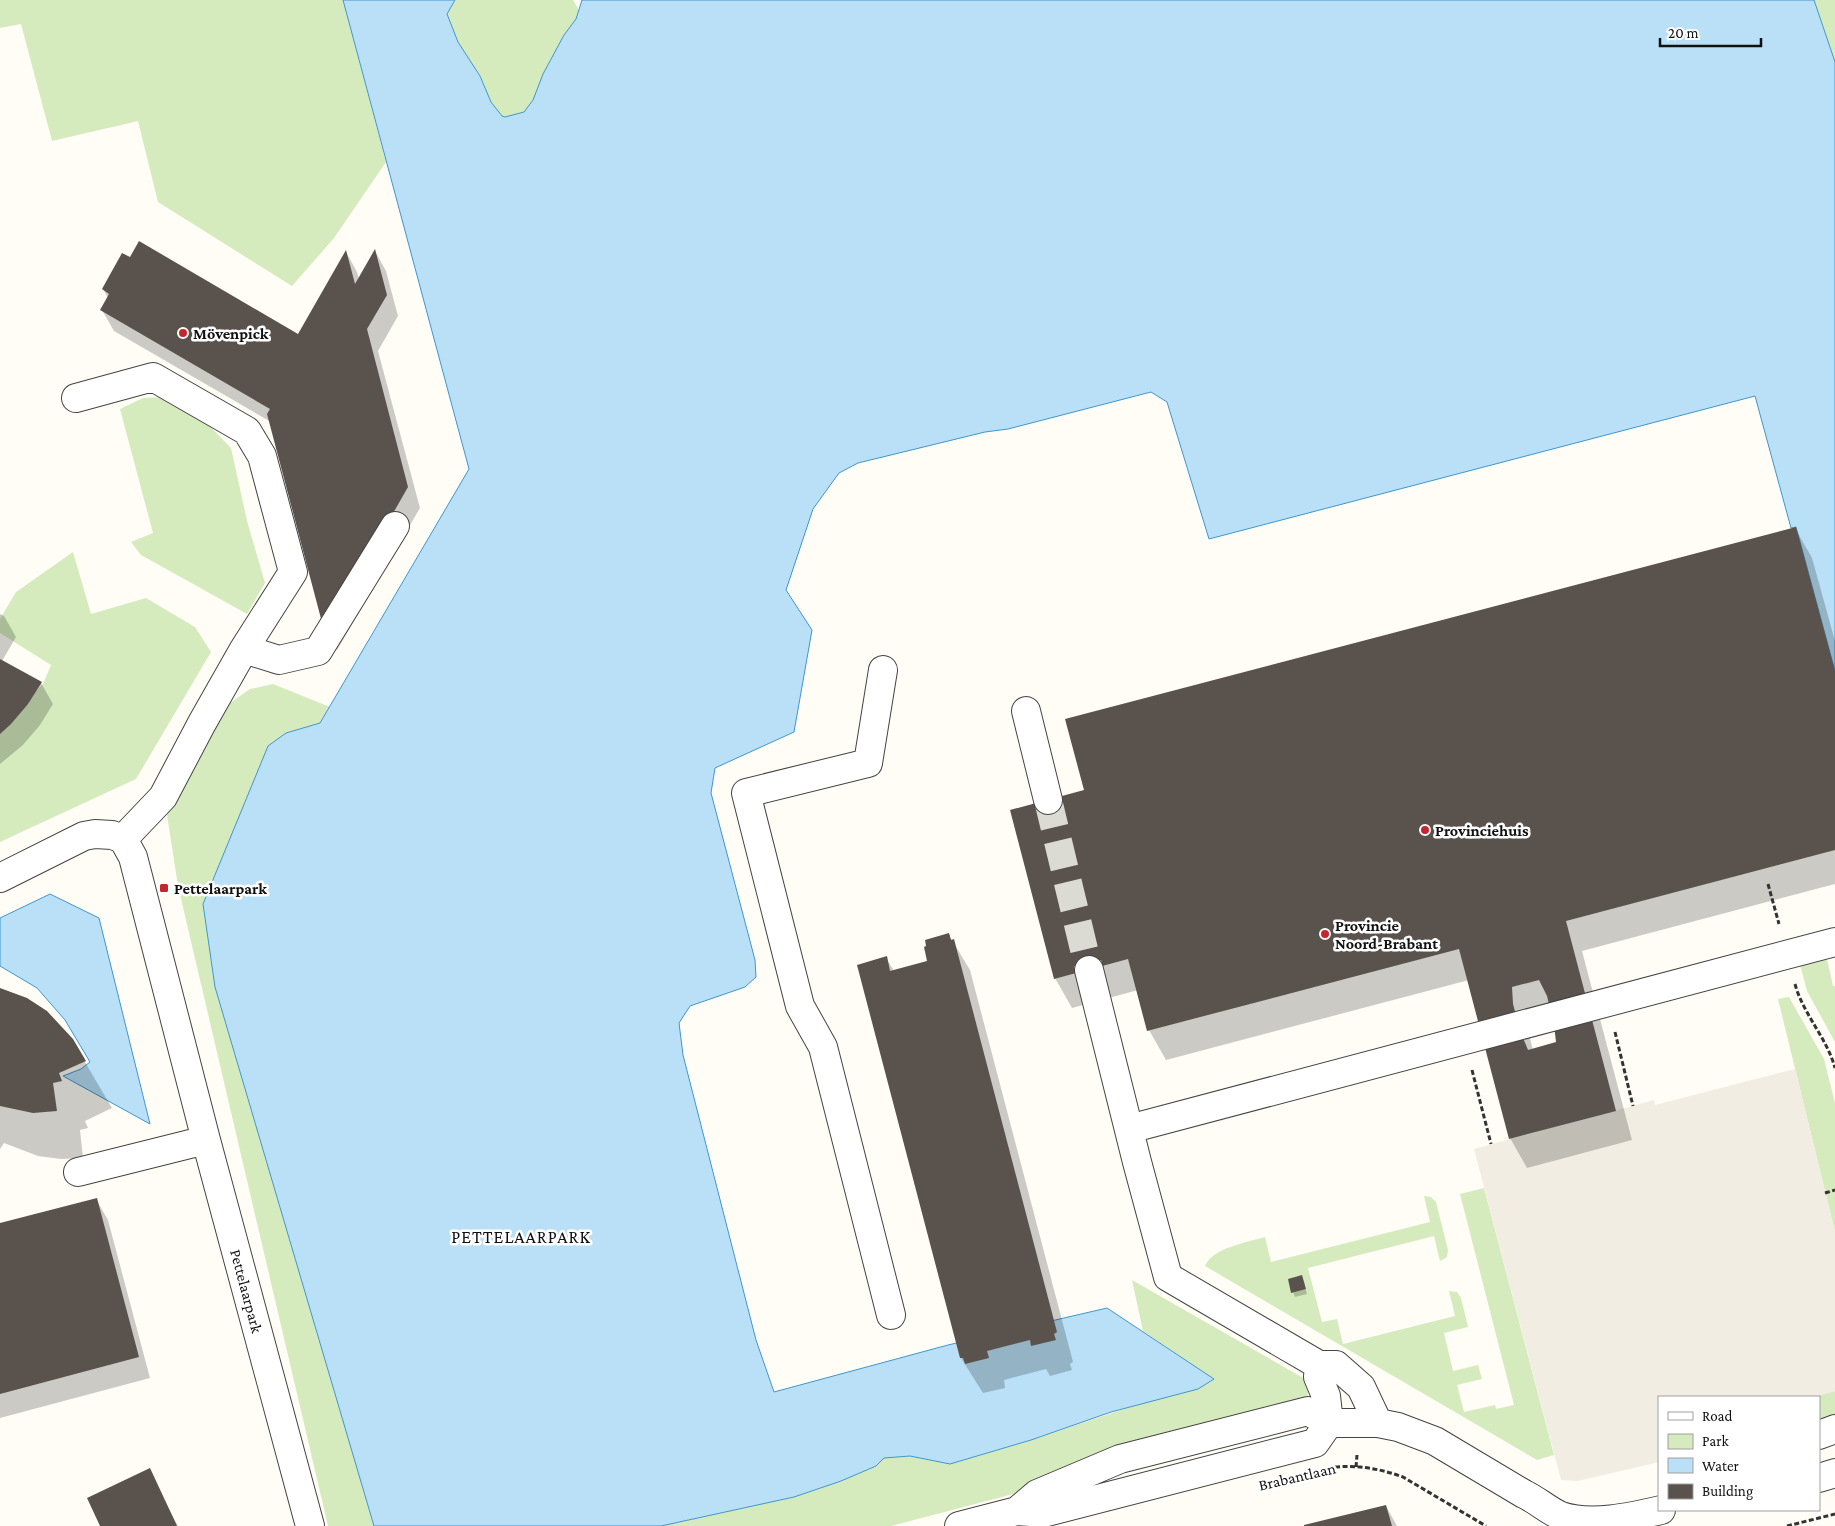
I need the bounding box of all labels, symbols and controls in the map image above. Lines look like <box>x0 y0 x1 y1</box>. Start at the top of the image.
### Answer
scale bar <box>1660 15 1761 47</box>
text: 20 m <box>1668 25 1699 41</box>
place label: Mövenpick <box>193 325 269 342</box>
marker: Mövenpick <box>177 327 189 339</box>
place label: Provinciehuis <box>1435 822 1529 839</box>
marker: Provinciehuis <box>1419 824 1431 836</box>
place label: Pettelaarpark <box>174 880 267 897</box>
marker: Pettelaarpark <box>158 882 170 894</box>
place label: Provincie Noord-Brabant <box>1335 917 1438 952</box>
marker: Provincie Noord-Brabant <box>1319 928 1331 940</box>
district label: PETTELAARPARK <box>451 1227 591 1247</box>
street label: Pettelaarpark <box>226 1247 266 1335</box>
legend <box>1658 1396 1820 1511</box>
text: Road <box>1702 1408 1733 1424</box>
text: Park <box>1702 1433 1729 1449</box>
text: Water <box>1702 1458 1739 1474</box>
street label: Brabantlaan <box>1257 1459 1338 1494</box>
text: Building <box>1702 1483 1753 1500</box>

